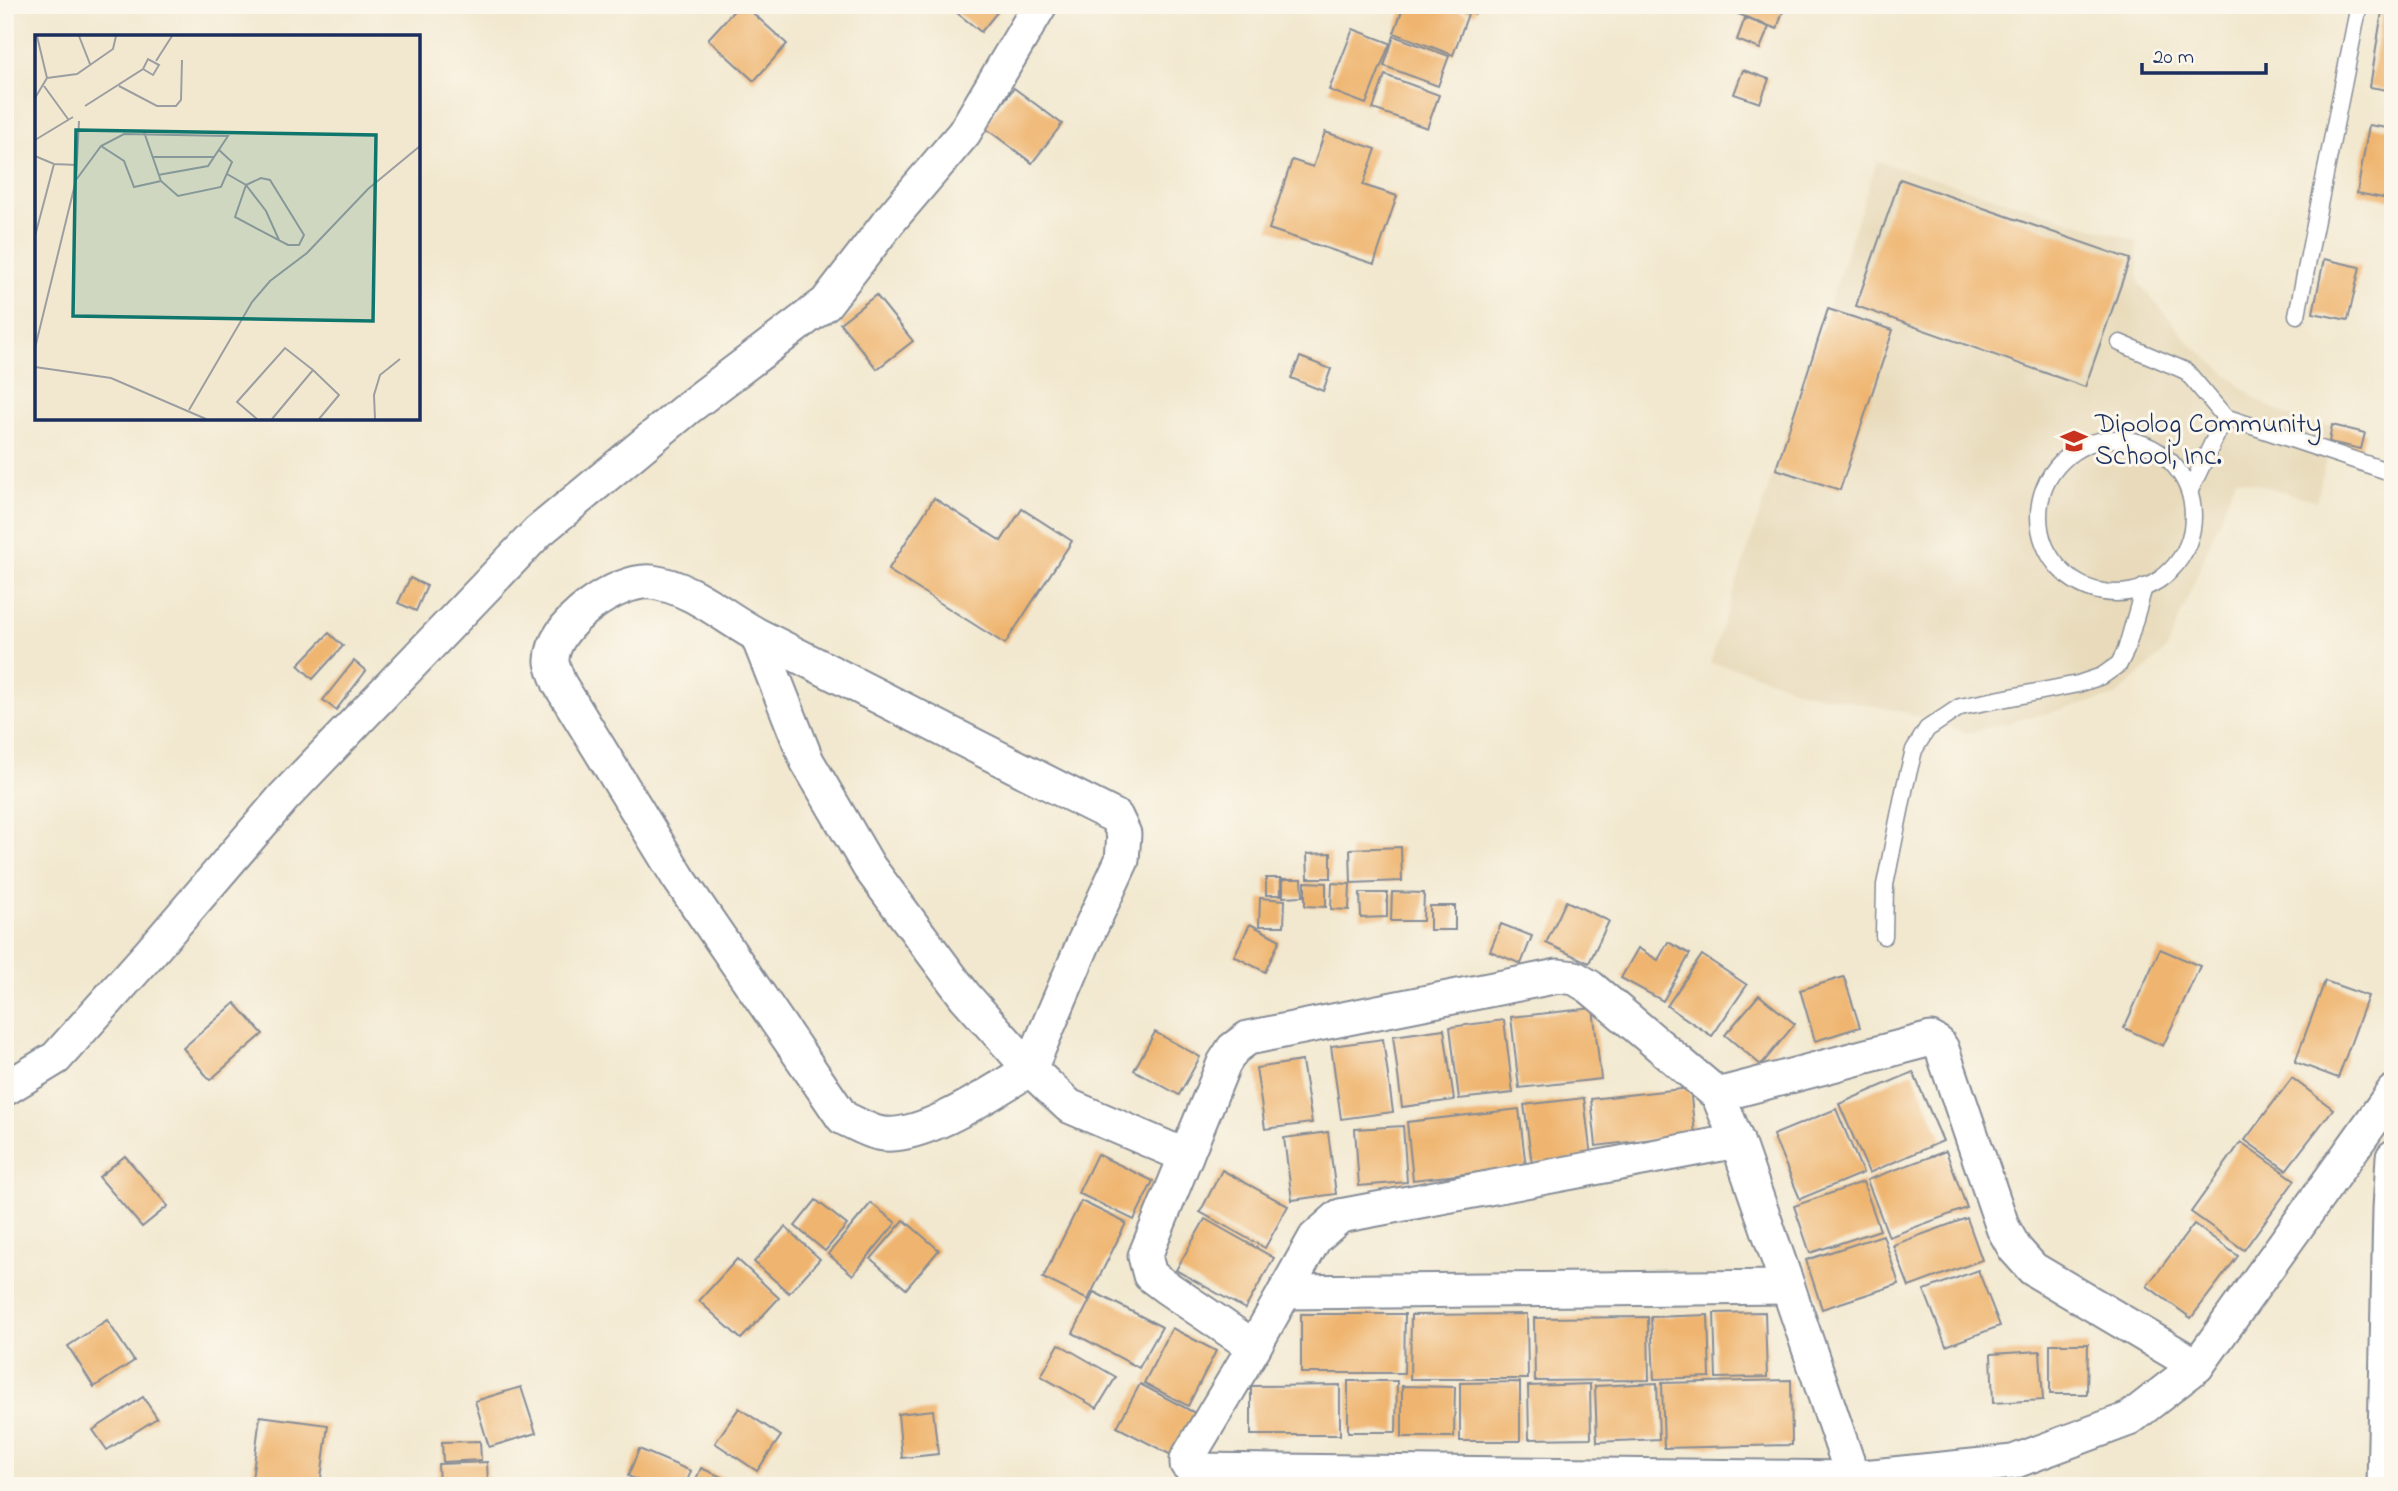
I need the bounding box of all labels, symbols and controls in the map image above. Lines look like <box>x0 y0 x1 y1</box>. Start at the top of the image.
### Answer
scale bar <box>2142 32 2267 76</box>
inset map <box>35 35 420 420</box>
text: 20 m <box>2153 43 2194 73</box>
place label: Dipolog Community School, Inc. <box>2094 405 2322 478</box>
school or university icon: Dipolog Community School, Inc. <box>2059 426 2089 456</box>

